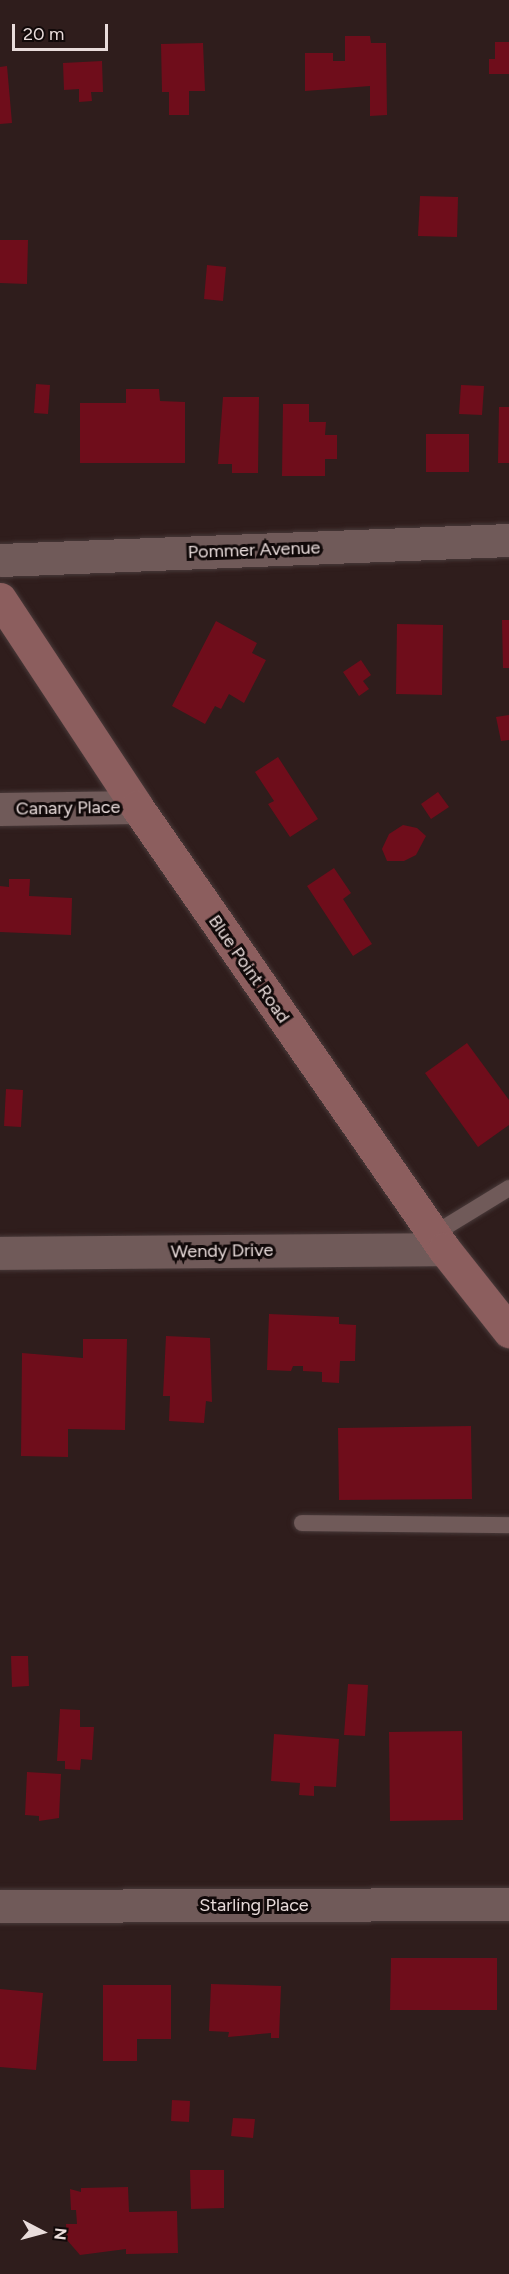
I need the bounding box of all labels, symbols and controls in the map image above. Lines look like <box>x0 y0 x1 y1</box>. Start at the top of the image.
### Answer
scale bar <box>15 12 111 50</box>
text: 20 m <box>23 23 64 45</box>
street label: Pommer Avenue <box>187 537 321 563</box>
street label: Canary Place <box>16 796 120 820</box>
street label: Blue Point Road <box>204 911 294 1027</box>
street label: Wendy Drive <box>171 1239 273 1263</box>
street label: Starling Place <box>199 1894 309 1916</box>
north arrow <box>12 2202 72 2262</box>
text: N <box>50 2227 70 2241</box>

